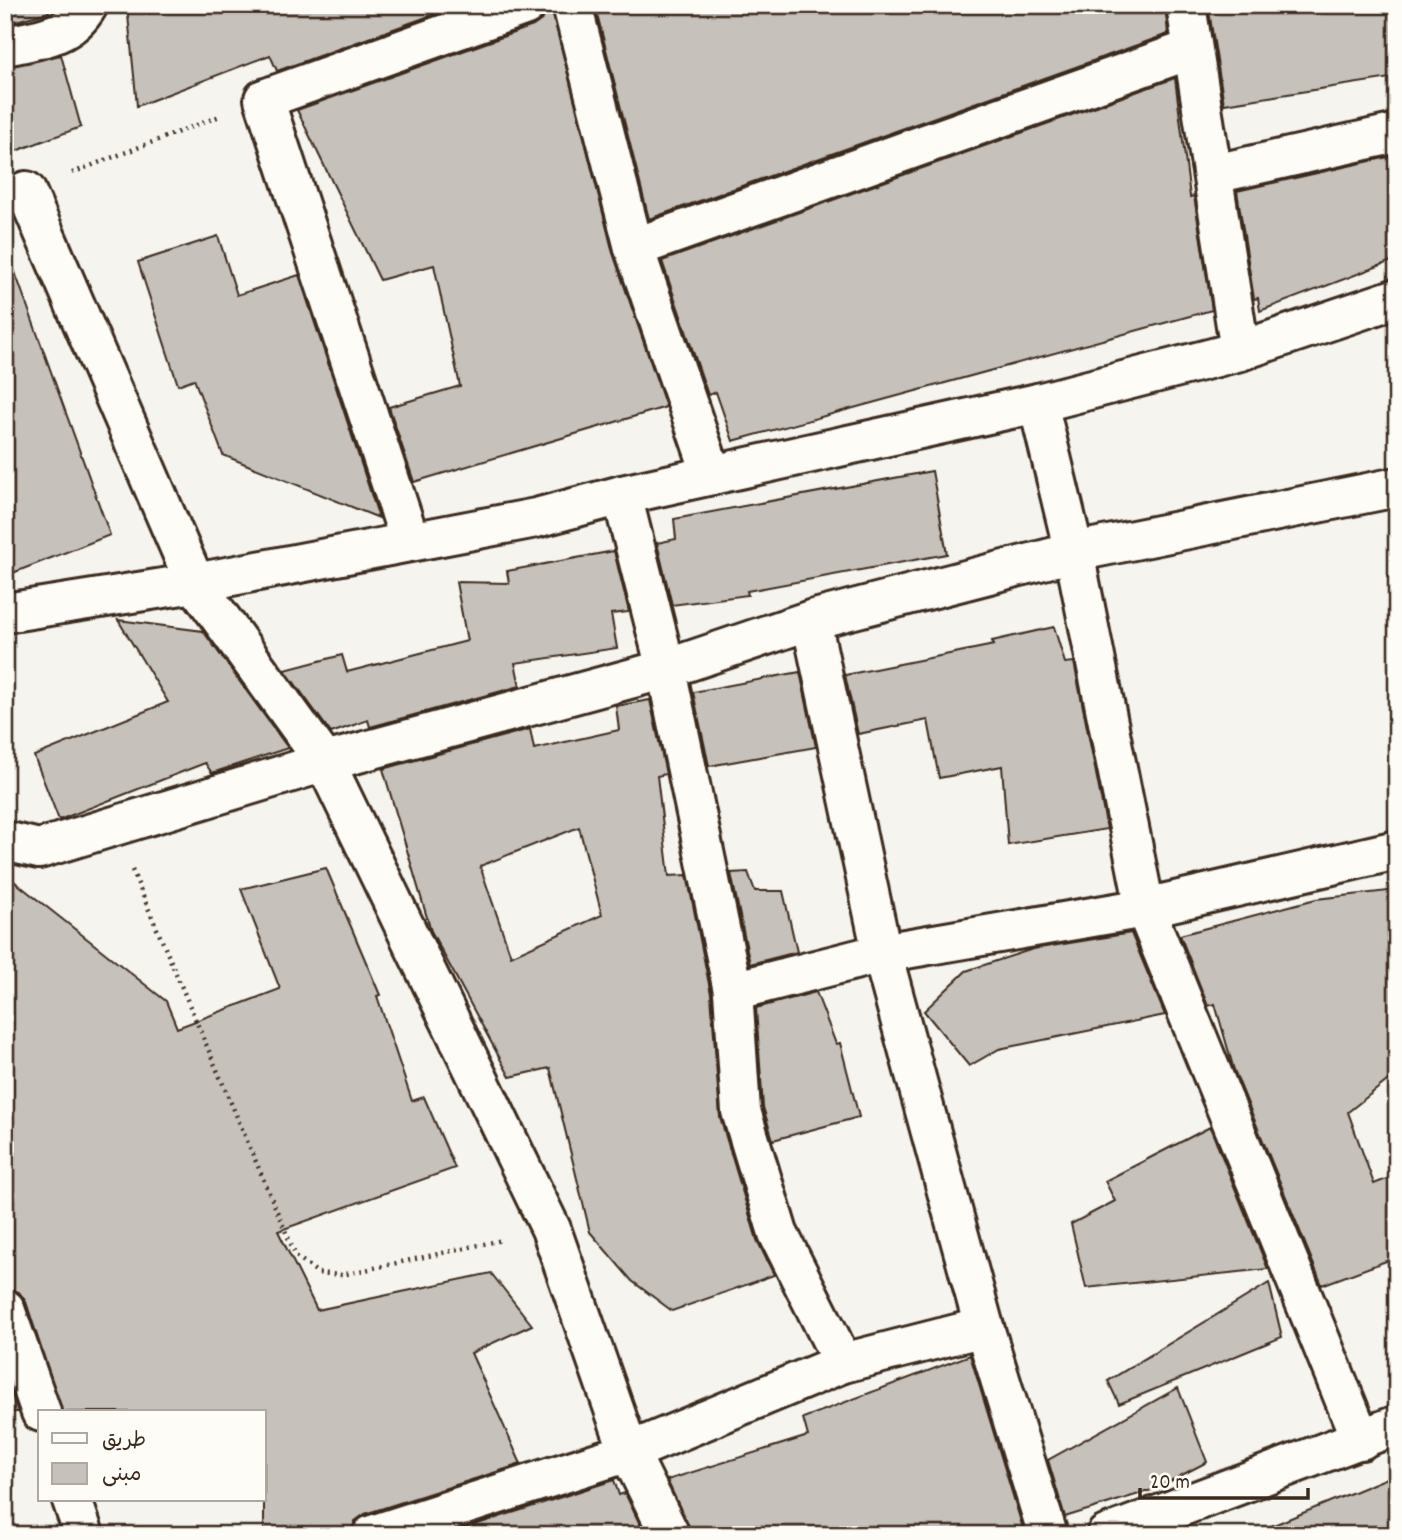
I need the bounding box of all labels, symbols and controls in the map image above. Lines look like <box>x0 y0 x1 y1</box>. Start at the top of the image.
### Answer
legend <box>38 1410 266 1502</box>
text: طريق <box>102 1427 146 1457</box>
scale bar <box>1140 1456 1308 1500</box>
text: مبنى <box>102 1461 141 1491</box>
text: 20 m <box>1150 1469 1190 1499</box>

